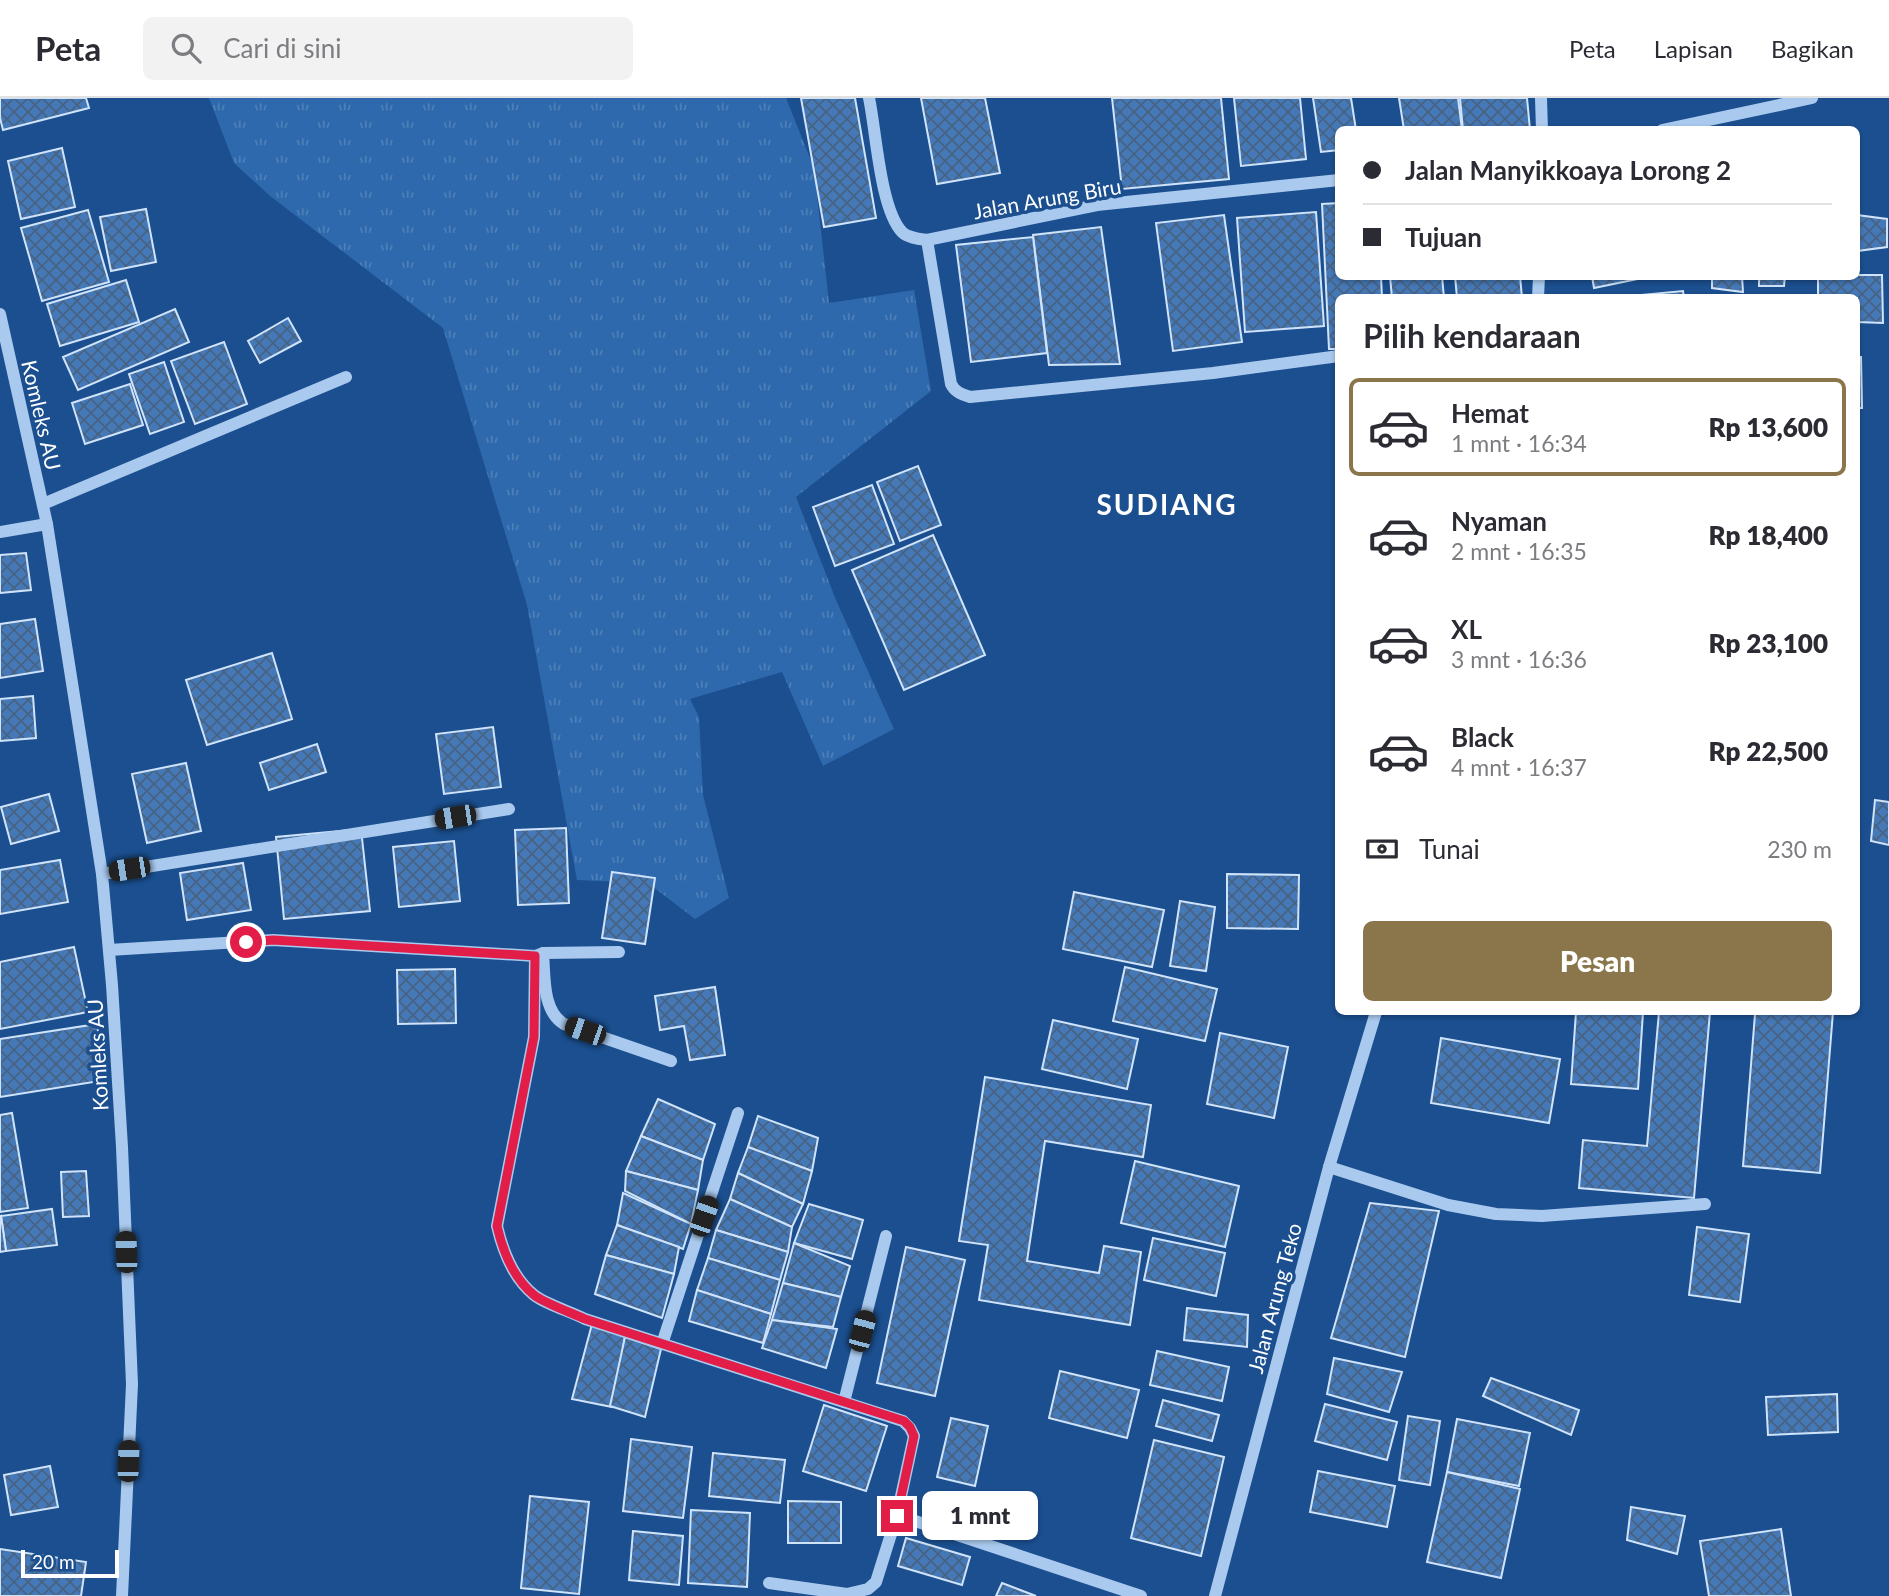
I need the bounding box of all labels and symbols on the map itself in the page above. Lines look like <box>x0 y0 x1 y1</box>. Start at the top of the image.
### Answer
street label: Jalan Arung Biru <box>971 173 1123 223</box>
street label: Komleks AU <box>17 358 67 472</box>
district label: SUDIANG <box>1096 487 1238 521</box>
car <box>433 803 478 831</box>
car <box>107 855 152 883</box>
route start <box>230 926 262 958</box>
street label: Komleks AU <box>82 998 112 1112</box>
car <box>562 1014 609 1048</box>
car <box>688 1193 721 1239</box>
street label: Jalan Arung Teko <box>1242 1220 1306 1376</box>
car <box>115 1231 138 1273</box>
car <box>847 1308 878 1354</box>
car <box>117 1440 140 1482</box>
callout: 1 mnt <box>922 1492 1037 1540</box>
route end <box>881 1500 913 1532</box>
scale bar <box>21 1547 119 1579</box>

